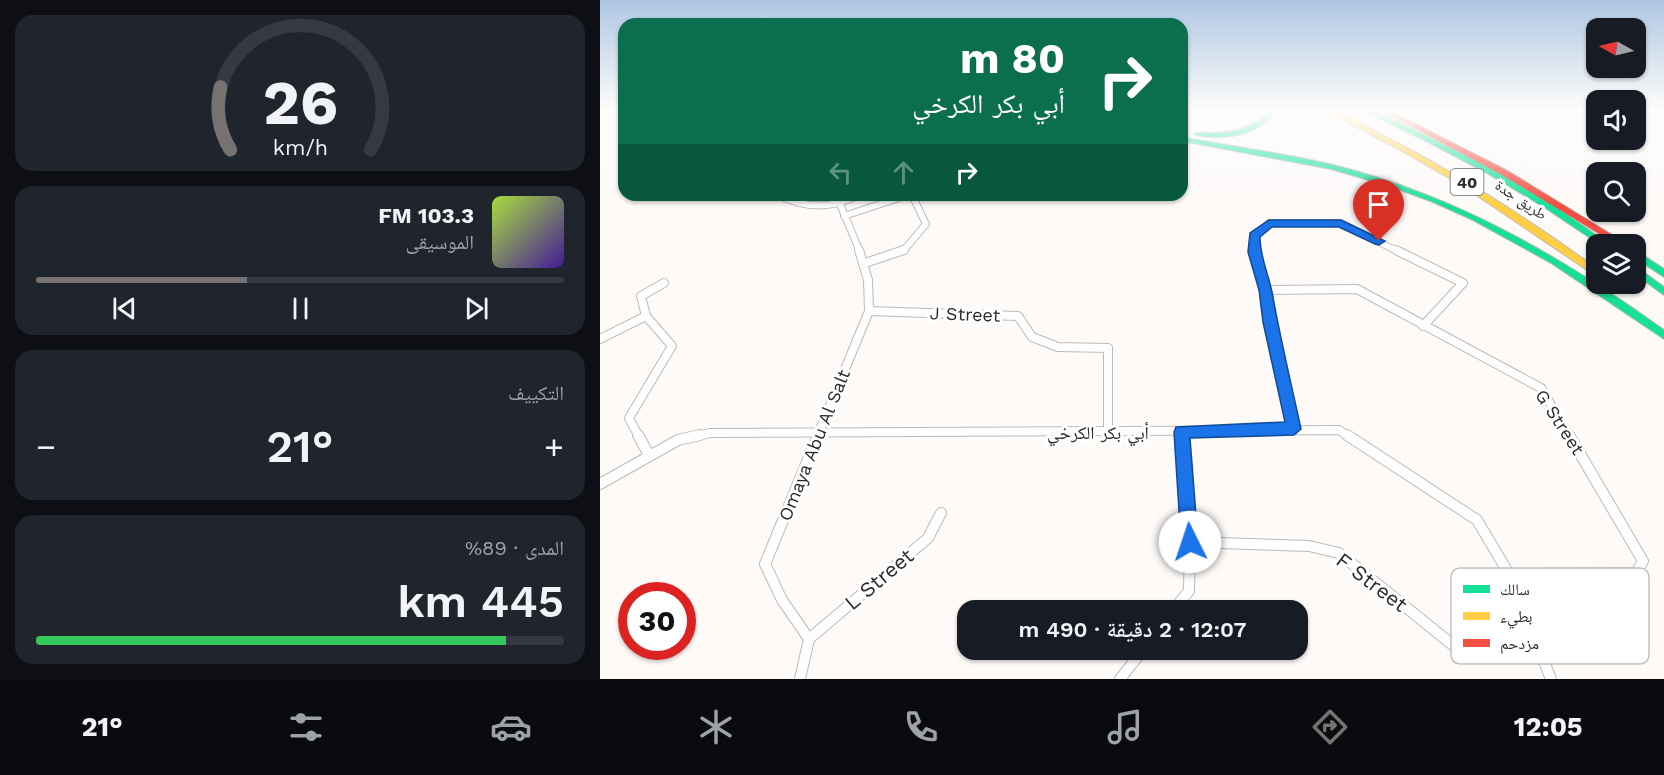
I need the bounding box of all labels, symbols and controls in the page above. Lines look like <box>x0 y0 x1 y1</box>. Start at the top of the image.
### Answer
north arrow <box>1586 18 1646 78</box>
map controls <box>1586 18 1646 294</box>
text: 80 m <box>960 34 1065 83</box>
icon: right <box>1086 42 1164 120</box>
text: 26 <box>262 66 338 139</box>
text: أبي بكر الكرخي <box>912 88 1065 120</box>
button: sound <box>1586 90 1646 150</box>
text: km/h <box>272 135 328 160</box>
icon: left <box>824 156 857 189</box>
icon: ahead <box>887 156 920 189</box>
icon: right <box>950 156 983 189</box>
button: search <box>1586 162 1646 222</box>
road number: 40 <box>1450 169 1484 195</box>
street label: طريق جدة <box>1491 176 1550 225</box>
pin <box>1353 179 1404 241</box>
icon: arrive <box>1362 188 1395 221</box>
text: 103.3 FM <box>378 203 474 228</box>
text: الموسيقى <box>406 230 474 254</box>
button: layers <box>1586 234 1646 294</box>
icon: previous <box>108 292 141 325</box>
icon: pause <box>284 292 317 325</box>
icon: next <box>460 292 493 325</box>
street label: J Street <box>929 302 1001 326</box>
street label: Omaya Abu Al Salt <box>774 366 854 524</box>
text: التكييف <box>508 381 564 405</box>
street label: G Street <box>1531 386 1589 459</box>
text: 21° <box>266 420 334 473</box>
street label: أبي بكر الكرخي <box>1047 422 1149 447</box>
text: − <box>36 427 56 466</box>
text: + <box>544 427 564 466</box>
position arrow <box>1158 510 1222 574</box>
text: المدى · 89% <box>465 536 564 560</box>
street label: L Street <box>839 543 919 615</box>
street label: F Street <box>1331 547 1413 617</box>
legend <box>1451 568 1649 664</box>
text: 445 km <box>397 575 564 628</box>
text: سالك <box>1500 580 1530 599</box>
speed limit sign: 30 <box>618 582 696 660</box>
text: بطيء <box>1500 607 1532 629</box>
text: 12:07 · 2 دقيقة · 490 m <box>1019 617 1246 642</box>
text: مزدحم <box>1500 634 1539 654</box>
icon: filters <box>285 706 327 748</box>
icon: car <box>490 706 532 748</box>
icon: climate <box>695 706 737 748</box>
icon: phone <box>900 706 942 748</box>
icon: music <box>1104 706 1146 748</box>
icon: directions <box>1309 706 1351 748</box>
text: 21° <box>81 711 123 743</box>
text: 12:05 <box>1514 711 1583 743</box>

